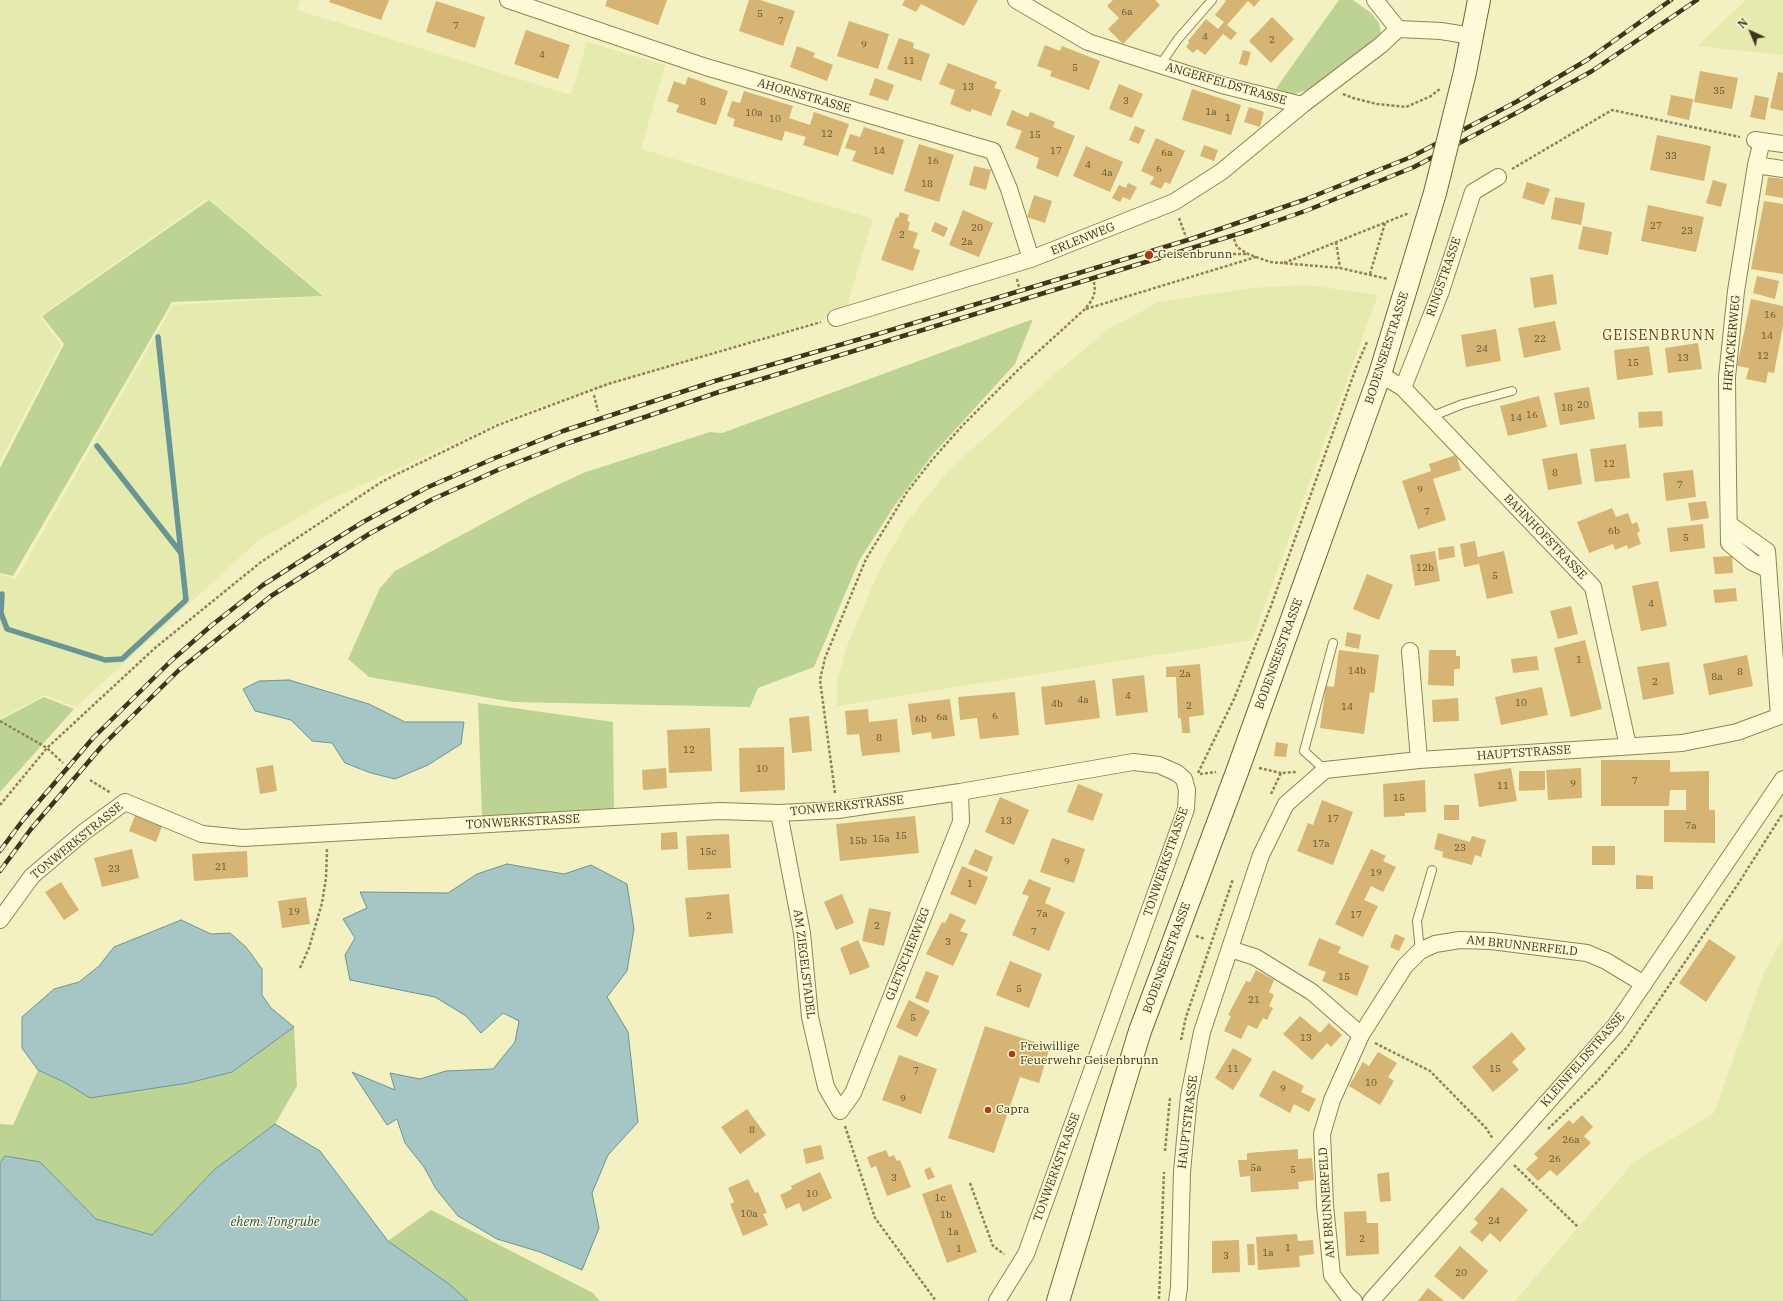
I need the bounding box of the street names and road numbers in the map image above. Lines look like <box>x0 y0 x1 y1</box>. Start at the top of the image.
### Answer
street label: ANGERFELDSTRASSE <box>1164 60 1288 108</box>
street label: AHORNSTRASSE <box>756 76 852 116</box>
street label: ERLENWEG <box>1049 220 1117 258</box>
street label: RINGSTRASSE <box>1424 235 1464 319</box>
street label: BODENSEESTRASSE <box>1362 290 1412 406</box>
street label: HIRTACKERWEG <box>1721 294 1743 392</box>
street label: BAHNHOFSTRASSE <box>1500 491 1590 583</box>
street label: BODENSEESTRASSE <box>1252 596 1306 712</box>
street label: HAUPTSTRASSE <box>1476 743 1572 763</box>
street label: TONWERKSTRASSE <box>789 793 905 819</box>
street label: TONWERKSTRASSE <box>28 799 126 883</box>
street label: TONWERKSTRASSE <box>1141 806 1191 918</box>
street label: TONWERKSTRASSE <box>466 812 580 832</box>
street label: BODENSEESTRASSE <box>1140 900 1194 1016</box>
street label: GLETSCHERWEG <box>883 905 933 1003</box>
street label: AM ZIEGELSTADEL <box>790 909 818 1019</box>
street label: AM BRUNNERFELD <box>1466 933 1578 959</box>
street label: KLEINFELDSTRASSE <box>1538 1010 1628 1110</box>
street label: HAUPTSTRASSE <box>1175 1074 1201 1170</box>
street label: TONWERKSTRASSE <box>1031 1111 1083 1223</box>
street label: AM BRUNNERFELD <box>1316 1147 1338 1259</box>

